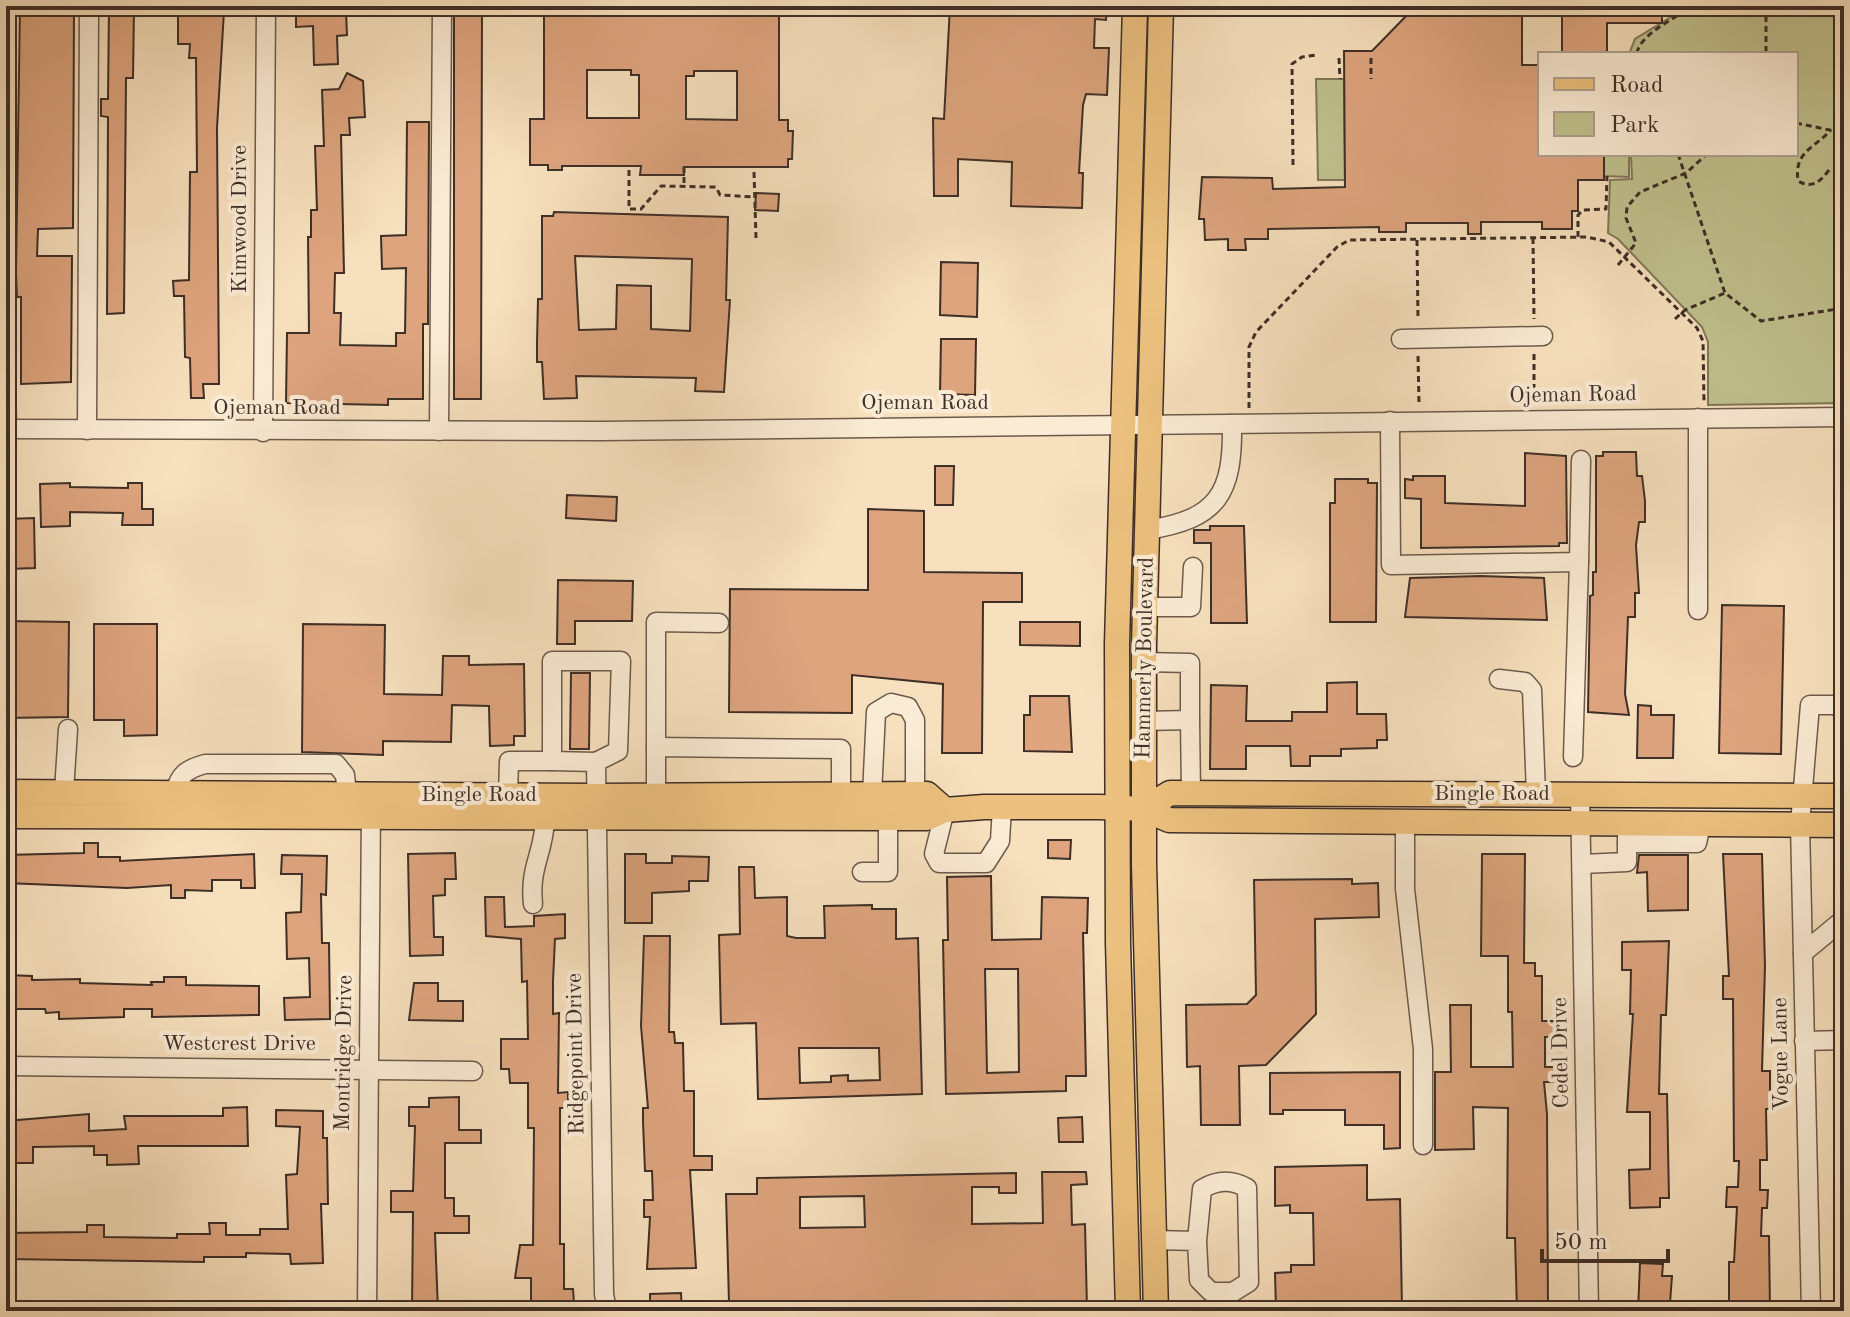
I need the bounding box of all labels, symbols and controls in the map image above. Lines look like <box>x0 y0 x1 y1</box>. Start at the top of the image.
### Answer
legend <box>1538 52 1798 156</box>
text: Road <box>1610 74 1663 98</box>
text: Park <box>1610 114 1659 138</box>
street label: Kimwood Drive <box>229 145 251 293</box>
street label: Ojeman Road <box>1509 383 1637 407</box>
street label: Ojeman Road <box>861 392 989 414</box>
street label: Ojeman Road <box>213 397 341 419</box>
street label: Hammerly Boulevard <box>1132 557 1158 759</box>
street label: Bingle Road <box>1434 783 1550 805</box>
street label: Bingle Road <box>421 784 537 806</box>
street label: Ridgepoint Drive <box>564 973 588 1135</box>
street label: Montridge Drive <box>332 975 356 1131</box>
street label: Cedel Drive <box>1549 997 1573 1109</box>
street label: Vogue Lane <box>1769 997 1793 1111</box>
street label: Westcrest Drive <box>162 1033 316 1055</box>
scale bar <box>1542 1213 1668 1263</box>
text: 50 m <box>1554 1231 1608 1255</box>

